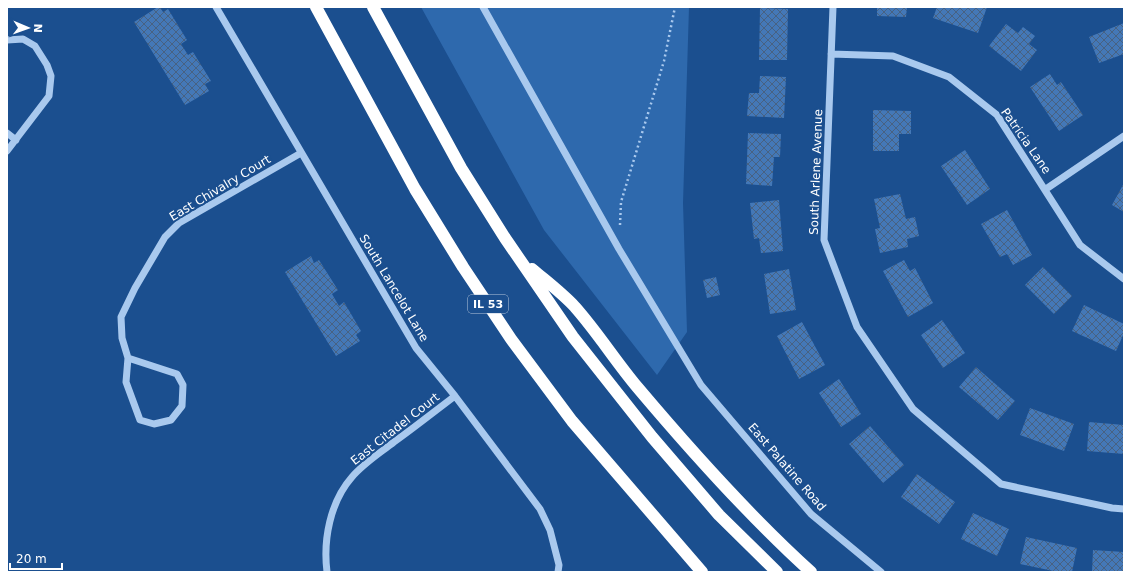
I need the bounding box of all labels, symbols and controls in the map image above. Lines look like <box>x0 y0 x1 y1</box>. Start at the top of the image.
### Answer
north arrow <box>8 8 48 48</box>
text: N <box>31 23 44 33</box>
street label: Patricia Lane <box>998 105 1054 177</box>
street label: South Arlene Avenue <box>807 109 825 235</box>
street label: East Chivalry Court <box>167 152 273 224</box>
street label: South Lancelot Lane <box>356 232 432 344</box>
road number: IL 53 <box>468 295 508 313</box>
street label: East Citadel Court <box>348 390 442 468</box>
street label: East Palatine Road <box>745 420 829 514</box>
scale bar <box>10 545 62 571</box>
text: 20 m <box>16 552 47 566</box>

